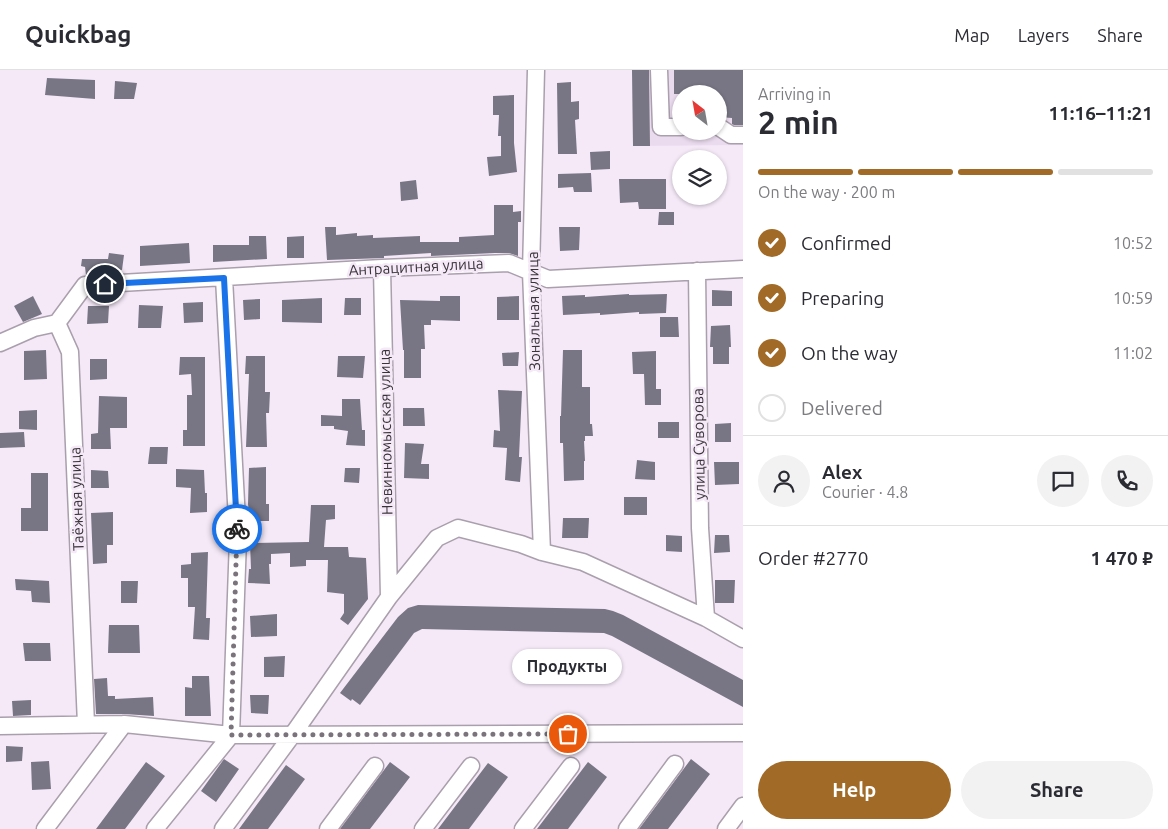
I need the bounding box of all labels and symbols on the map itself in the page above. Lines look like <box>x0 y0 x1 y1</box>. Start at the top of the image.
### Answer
north arrow <box>672 85 728 140</box>
street label: Зональная улица <box>524 251 543 371</box>
street label: Антрацитная улица <box>348 254 484 279</box>
pin <box>84 263 126 305</box>
street label: Невинномысская улица <box>376 349 395 515</box>
street label: улица Суворова <box>689 388 708 500</box>
street label: Таёжная улица <box>66 447 87 551</box>
courier <box>212 504 262 554</box>
callout: Продукты <box>513 649 623 684</box>
pin <box>547 713 589 755</box>

